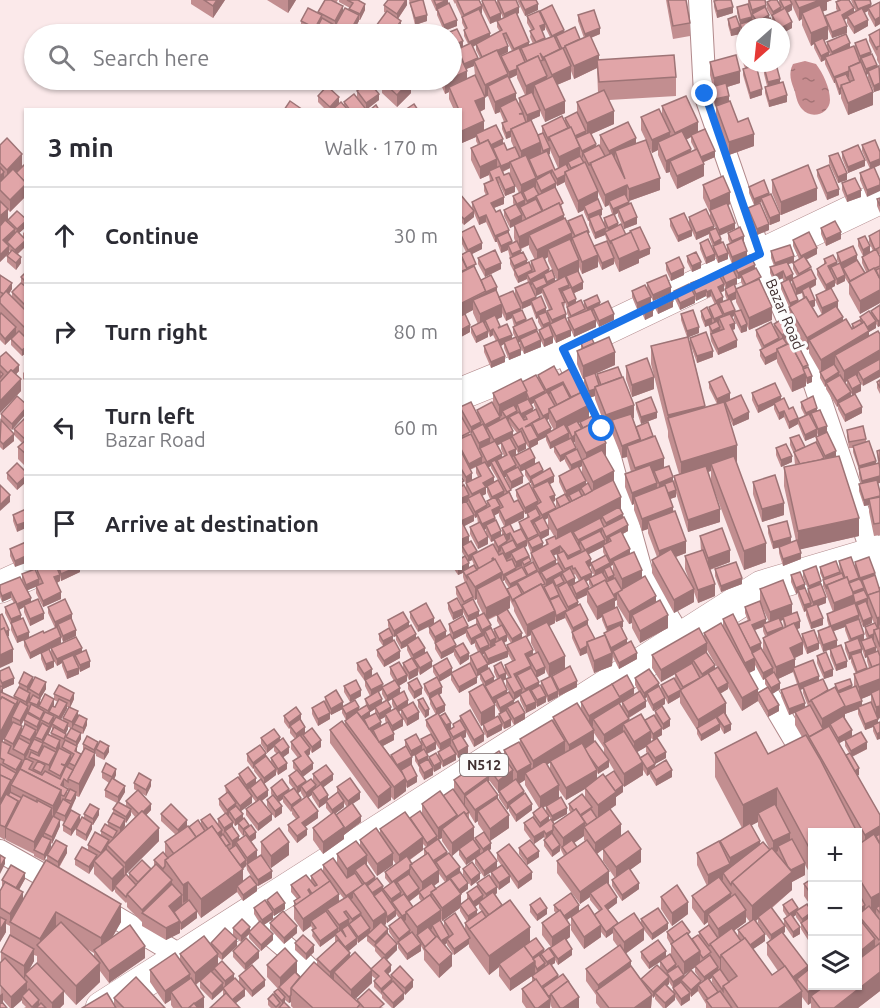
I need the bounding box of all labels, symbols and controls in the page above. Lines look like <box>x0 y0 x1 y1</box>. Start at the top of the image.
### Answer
north arrow <box>736 18 790 72</box>
search box <box>24 24 462 90</box>
icon: search <box>45 41 78 74</box>
text: Search here <box>93 45 209 70</box>
route end <box>691 80 717 106</box>
text: 3 min <box>48 133 114 162</box>
text: Walk · 170 m <box>325 136 438 159</box>
icon: ahead <box>48 219 81 252</box>
text: Continue <box>105 223 199 248</box>
text: 30 m <box>394 224 438 247</box>
street label: Bazar Road <box>762 276 808 352</box>
icon: right <box>48 315 81 348</box>
text: Turn right <box>105 319 207 344</box>
text: 80 m <box>394 320 438 343</box>
text: Turn left <box>105 403 195 428</box>
icon: left <box>48 411 81 444</box>
route start <box>588 415 614 441</box>
text: 60 m <box>394 416 438 439</box>
text: Bazar Road <box>105 428 206 451</box>
icon: arrive <box>48 507 81 540</box>
text: Arrive at destination <box>105 511 319 536</box>
road number: N512 <box>460 754 508 776</box>
map controls <box>808 828 862 990</box>
button: + <box>808 828 862 882</box>
button: − <box>808 882 862 936</box>
button: layers <box>808 936 862 990</box>

